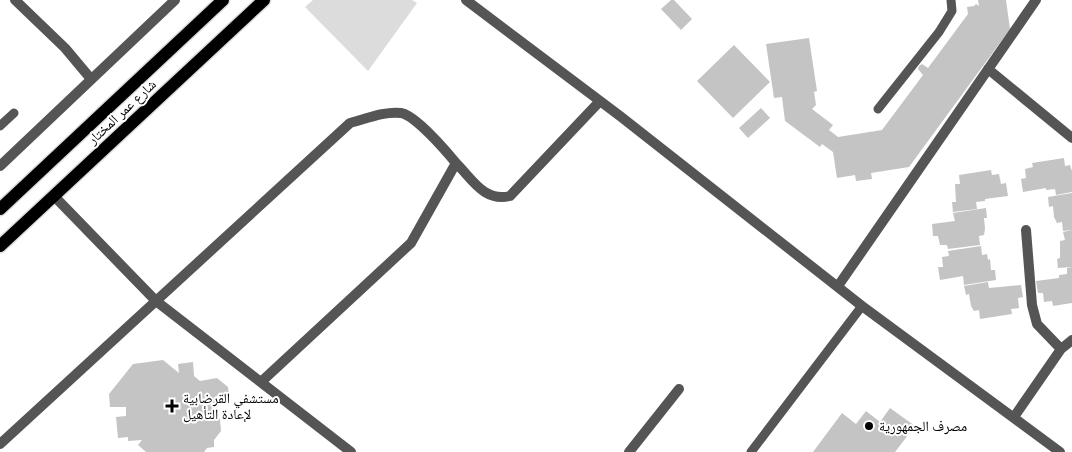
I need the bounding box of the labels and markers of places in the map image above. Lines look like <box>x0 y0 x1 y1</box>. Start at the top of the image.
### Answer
place label: مستشفي القرضابية لإعادة التأهيل <box>183 390 279 423</box>
marker: مستشفي القرضابية لإعادة التأهيل <box>165 399 179 413</box>
place label: مصرف الجمهورية <box>879 418 967 435</box>
marker: مصرف الجمهورية <box>863 420 875 432</box>

